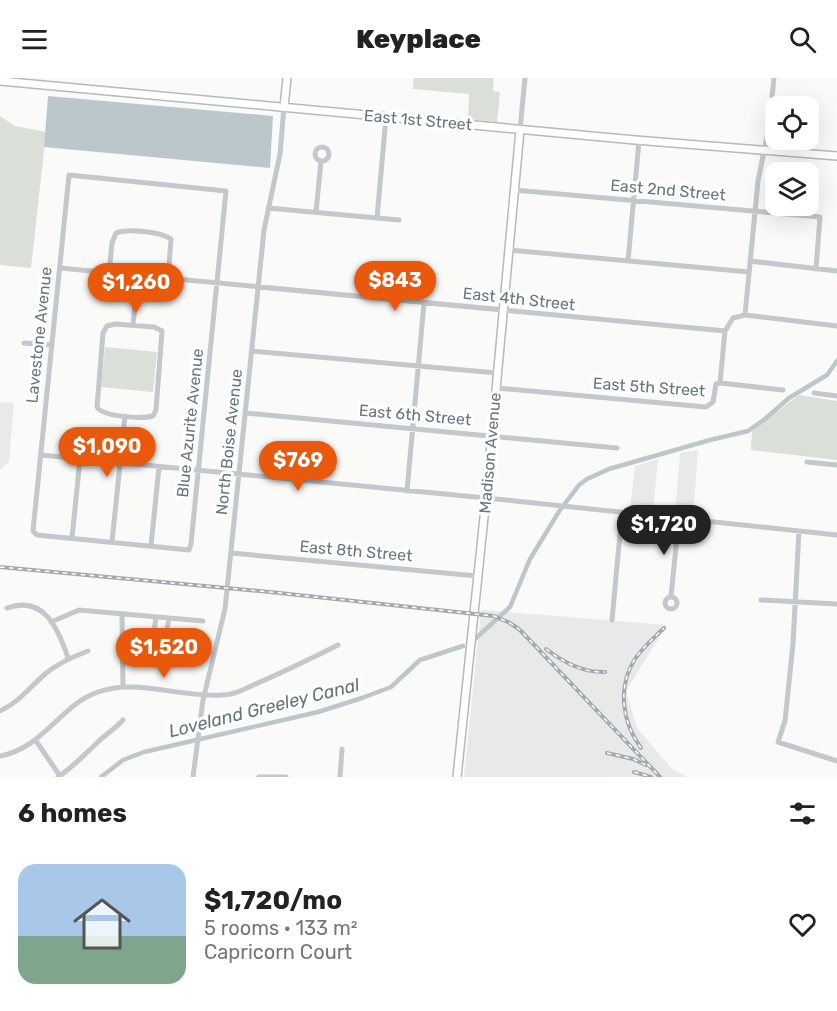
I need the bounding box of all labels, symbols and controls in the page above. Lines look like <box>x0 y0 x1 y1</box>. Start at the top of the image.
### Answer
icon: menu <box>18 23 51 56</box>
text: Keyplace <box>356 23 481 55</box>
icon: search <box>786 23 819 56</box>
map controls <box>765 96 819 216</box>
button: locate <box>765 96 819 150</box>
street label: East 1st Street <box>363 106 473 134</box>
button: layers <box>765 162 819 216</box>
street label: East 2nd Street <box>610 175 726 205</box>
pin: $843 <box>359 261 431 312</box>
pin: $1,260 <box>87 263 185 314</box>
street label: Lavestone Avenue <box>22 266 56 404</box>
text: $843 <box>368 268 422 292</box>
text: $1,260 <box>102 270 170 294</box>
street label: East 4th Street <box>462 284 576 314</box>
street label: Blue Azurite Avenue <box>173 347 207 499</box>
street label: North Boise Avenue <box>212 368 246 516</box>
street label: East 5th Street <box>592 374 706 400</box>
street label: Madison Avenue <box>475 392 505 514</box>
street label: East 6th Street <box>358 401 472 429</box>
pin: $1,090 <box>58 427 156 478</box>
text: $1,090 <box>73 434 141 458</box>
pin: $769 <box>262 441 334 492</box>
text: $769 <box>273 448 323 472</box>
pin: $1,720 <box>615 505 713 556</box>
text: $1,720 <box>631 512 697 536</box>
street label: East 8th Street <box>299 537 413 565</box>
pin: $1,520 <box>115 628 213 679</box>
text: $1,520 <box>130 635 198 659</box>
water label: Loveland Greeley Canal <box>166 673 362 742</box>
icon: filters <box>786 797 819 830</box>
text: 6 homes <box>18 798 127 829</box>
text: $1,720/mo <box>204 885 342 916</box>
icon: home <box>66 888 138 960</box>
icon: heart <box>786 908 819 941</box>
text: 5 rooms · 133 m² <box>204 916 358 940</box>
text: Capricorn Court <box>204 940 352 964</box>

